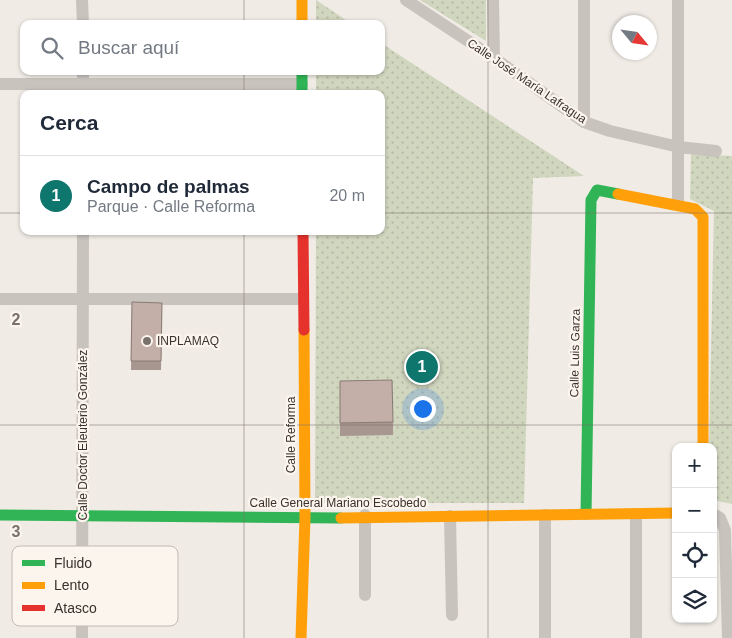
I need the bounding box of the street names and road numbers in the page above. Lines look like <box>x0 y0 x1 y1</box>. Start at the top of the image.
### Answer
street label: Calle José María Lafragua <box>465 36 590 126</box>
street label: Calle Luis Garza <box>567 308 583 397</box>
street label: Calle Doctor Eleuterio González <box>76 350 90 520</box>
street label: Calle Reforma <box>284 396 298 473</box>
street label: Calle General Mariano Escobedo <box>250 496 427 510</box>

